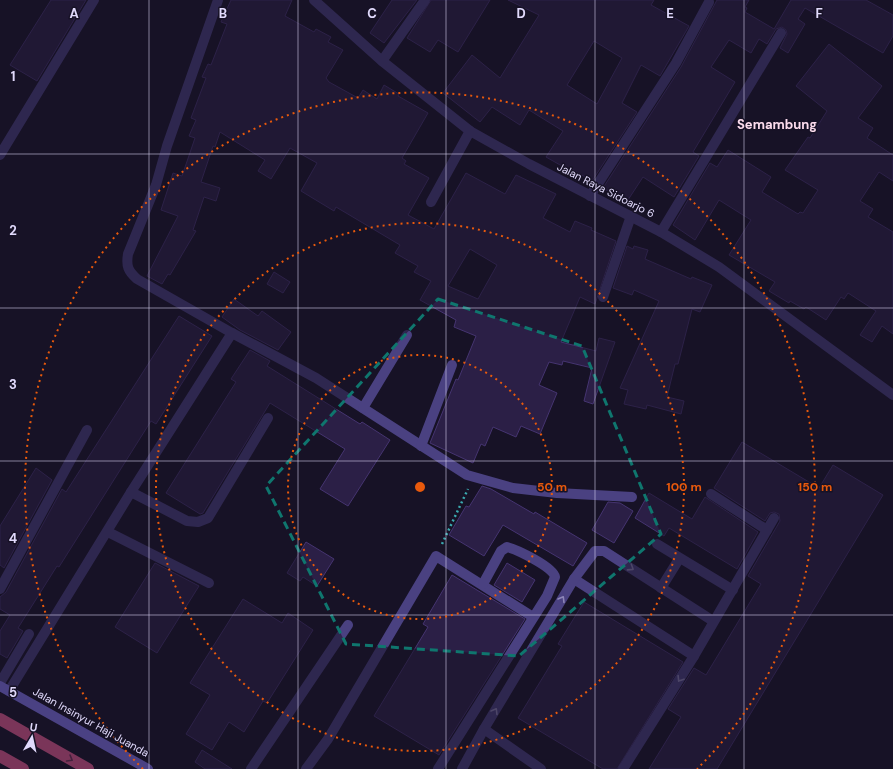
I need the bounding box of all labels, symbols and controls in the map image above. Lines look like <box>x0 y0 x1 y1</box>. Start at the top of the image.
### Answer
text: A <box>69 5 79 22</box>
text: B <box>219 5 227 22</box>
text: C <box>367 5 377 22</box>
text: D <box>516 5 526 22</box>
text: E <box>666 5 674 22</box>
text: F <box>815 5 823 22</box>
text: 1 <box>11 68 15 85</box>
district label: Semambung <box>737 116 817 133</box>
street label: Jalan Raya Sidoarjo 6 <box>555 159 657 221</box>
text: 2 <box>9 222 17 239</box>
text: 3 <box>9 376 17 393</box>
text: 50 m <box>537 479 567 495</box>
text: 100 m <box>666 479 702 495</box>
text: 150 m <box>798 479 832 495</box>
centre of rings <box>413 480 427 494</box>
text: 4 <box>9 530 17 547</box>
one-way arrow <box>627 563 634 571</box>
one-way arrow <box>558 596 565 603</box>
one-way arrow <box>677 675 684 682</box>
text: 5 <box>9 684 17 701</box>
street label: Jalan Insinyur Haji Juanda <box>31 684 151 760</box>
one-way arrow <box>490 708 497 715</box>
north arrow <box>12 717 52 757</box>
text: U <box>29 720 38 735</box>
one-way arrow <box>66 754 73 761</box>

